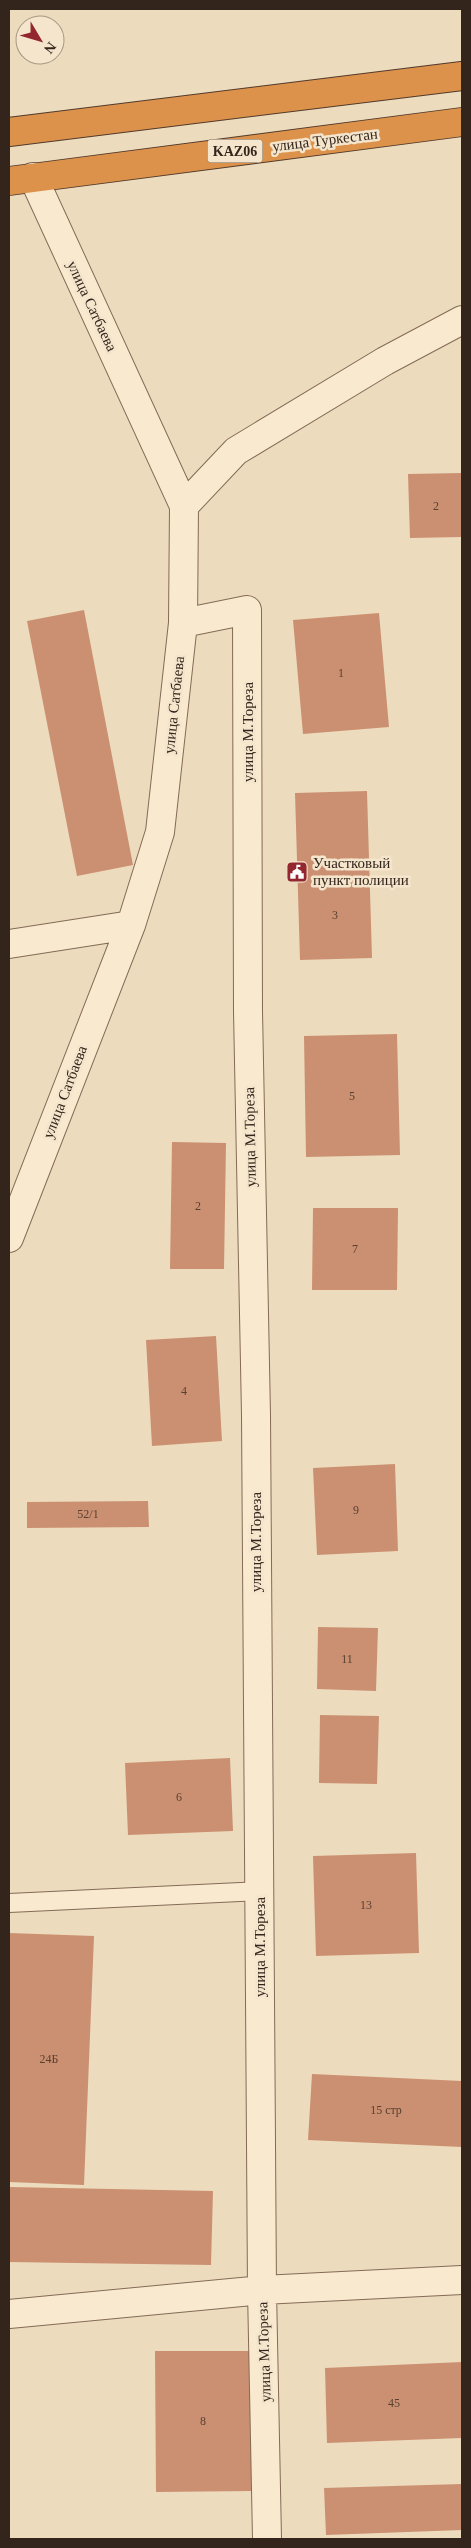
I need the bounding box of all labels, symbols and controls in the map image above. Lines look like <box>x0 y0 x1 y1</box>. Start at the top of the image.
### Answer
north arrow <box>15 15 65 65</box>
text: N <box>41 39 59 56</box>
street label: улица Туркестан <box>271 126 379 154</box>
road number: KАZ06 <box>208 140 262 162</box>
street label: улица Сатбаева <box>64 258 120 354</box>
house number: 2 <box>433 499 439 513</box>
street label: улица Сатбаева <box>161 655 187 755</box>
house number: 1 <box>338 666 344 680</box>
street label: улица М.Тореза <box>240 681 256 782</box>
place label: Участковый пункт полиции <box>313 855 409 888</box>
public building icon: Участковый пункт полиции <box>285 860 309 884</box>
house number: 3 <box>332 908 338 922</box>
street label: улица Сатбаева <box>40 1043 90 1141</box>
street label: улица М.Тореза <box>241 1086 259 1187</box>
house number: 5 <box>349 1089 355 1103</box>
house number: 2 <box>195 1199 201 1213</box>
house number: 7 <box>352 1242 358 1256</box>
house number: 4 <box>181 1384 187 1398</box>
street label: улица М.Тореза <box>248 1491 264 1592</box>
house number: 9 <box>353 1503 359 1517</box>
house number: 52/1 <box>77 1507 99 1521</box>
house number: 11 <box>341 1652 353 1666</box>
house number: 6 <box>176 1790 182 1804</box>
street label: улица М.Тореза <box>252 1896 268 1997</box>
house number: 13 <box>360 1898 372 1912</box>
house number: 24Б <box>40 2052 59 2066</box>
house number: 15 стр <box>370 2103 402 2117</box>
street label: улица М.Тореза <box>254 2301 274 2402</box>
house number: 45 <box>388 2396 400 2410</box>
house number: 8 <box>200 2414 206 2428</box>

